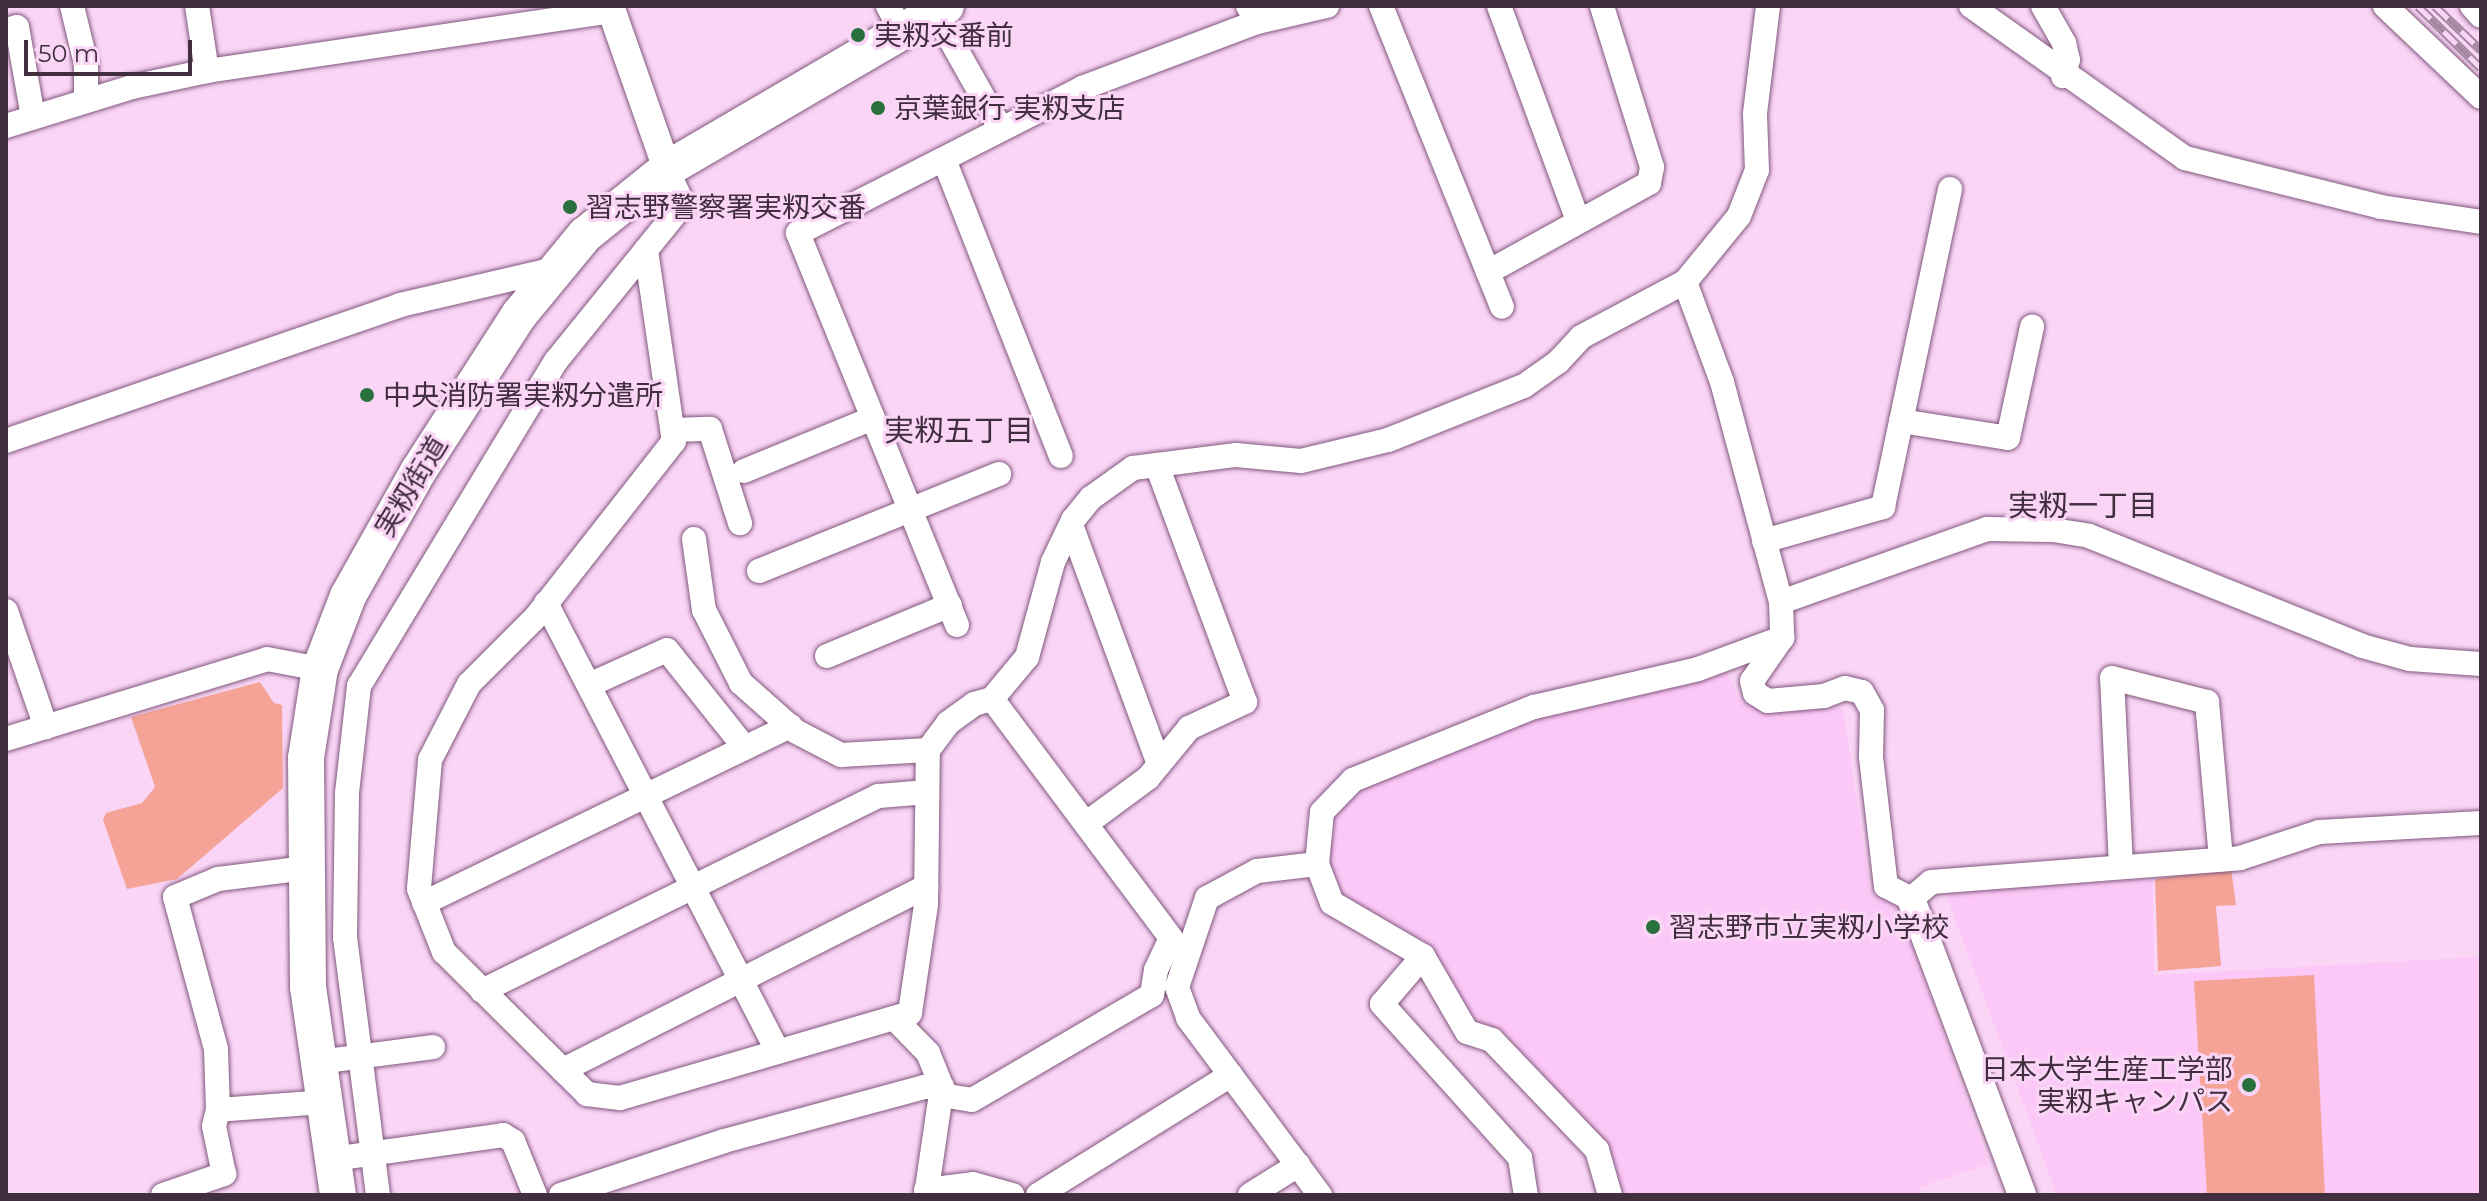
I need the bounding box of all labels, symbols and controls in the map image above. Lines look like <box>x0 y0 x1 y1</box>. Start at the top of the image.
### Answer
place label: 実籾交番前 <box>874 18 1014 52</box>
scale bar <box>28 24 196 74</box>
marker: 実籾交番前 <box>849 26 867 44</box>
text: 50 m <box>38 39 99 68</box>
place label: 京葉銀行 実籾支店 <box>894 91 1125 125</box>
marker: 京葉銀行 実籾支店 <box>869 99 887 117</box>
place label: 習志野警察署実籾交番 <box>586 190 866 224</box>
marker: 習志野警察署実籾交番 <box>561 198 579 216</box>
place label: 中央消防署実籾分遣所 <box>383 378 663 412</box>
marker: 中央消防署実籾分遣所 <box>358 386 376 404</box>
district label: 実籾五丁目 <box>884 413 1034 449</box>
street label: 実籾街道 <box>368 429 454 543</box>
district label: 実籾一丁目 <box>2008 488 2158 524</box>
place label: 習志野市立実籾小学校 <box>1669 910 1949 944</box>
marker: 習志野市立実籾小学校 <box>1644 918 1662 936</box>
place label: 日本大学生産工学部 実籾キャンパス <box>1981 1052 2233 1118</box>
marker: 日本大学生産工学部 実籾キャンパス <box>2240 1076 2258 1094</box>

